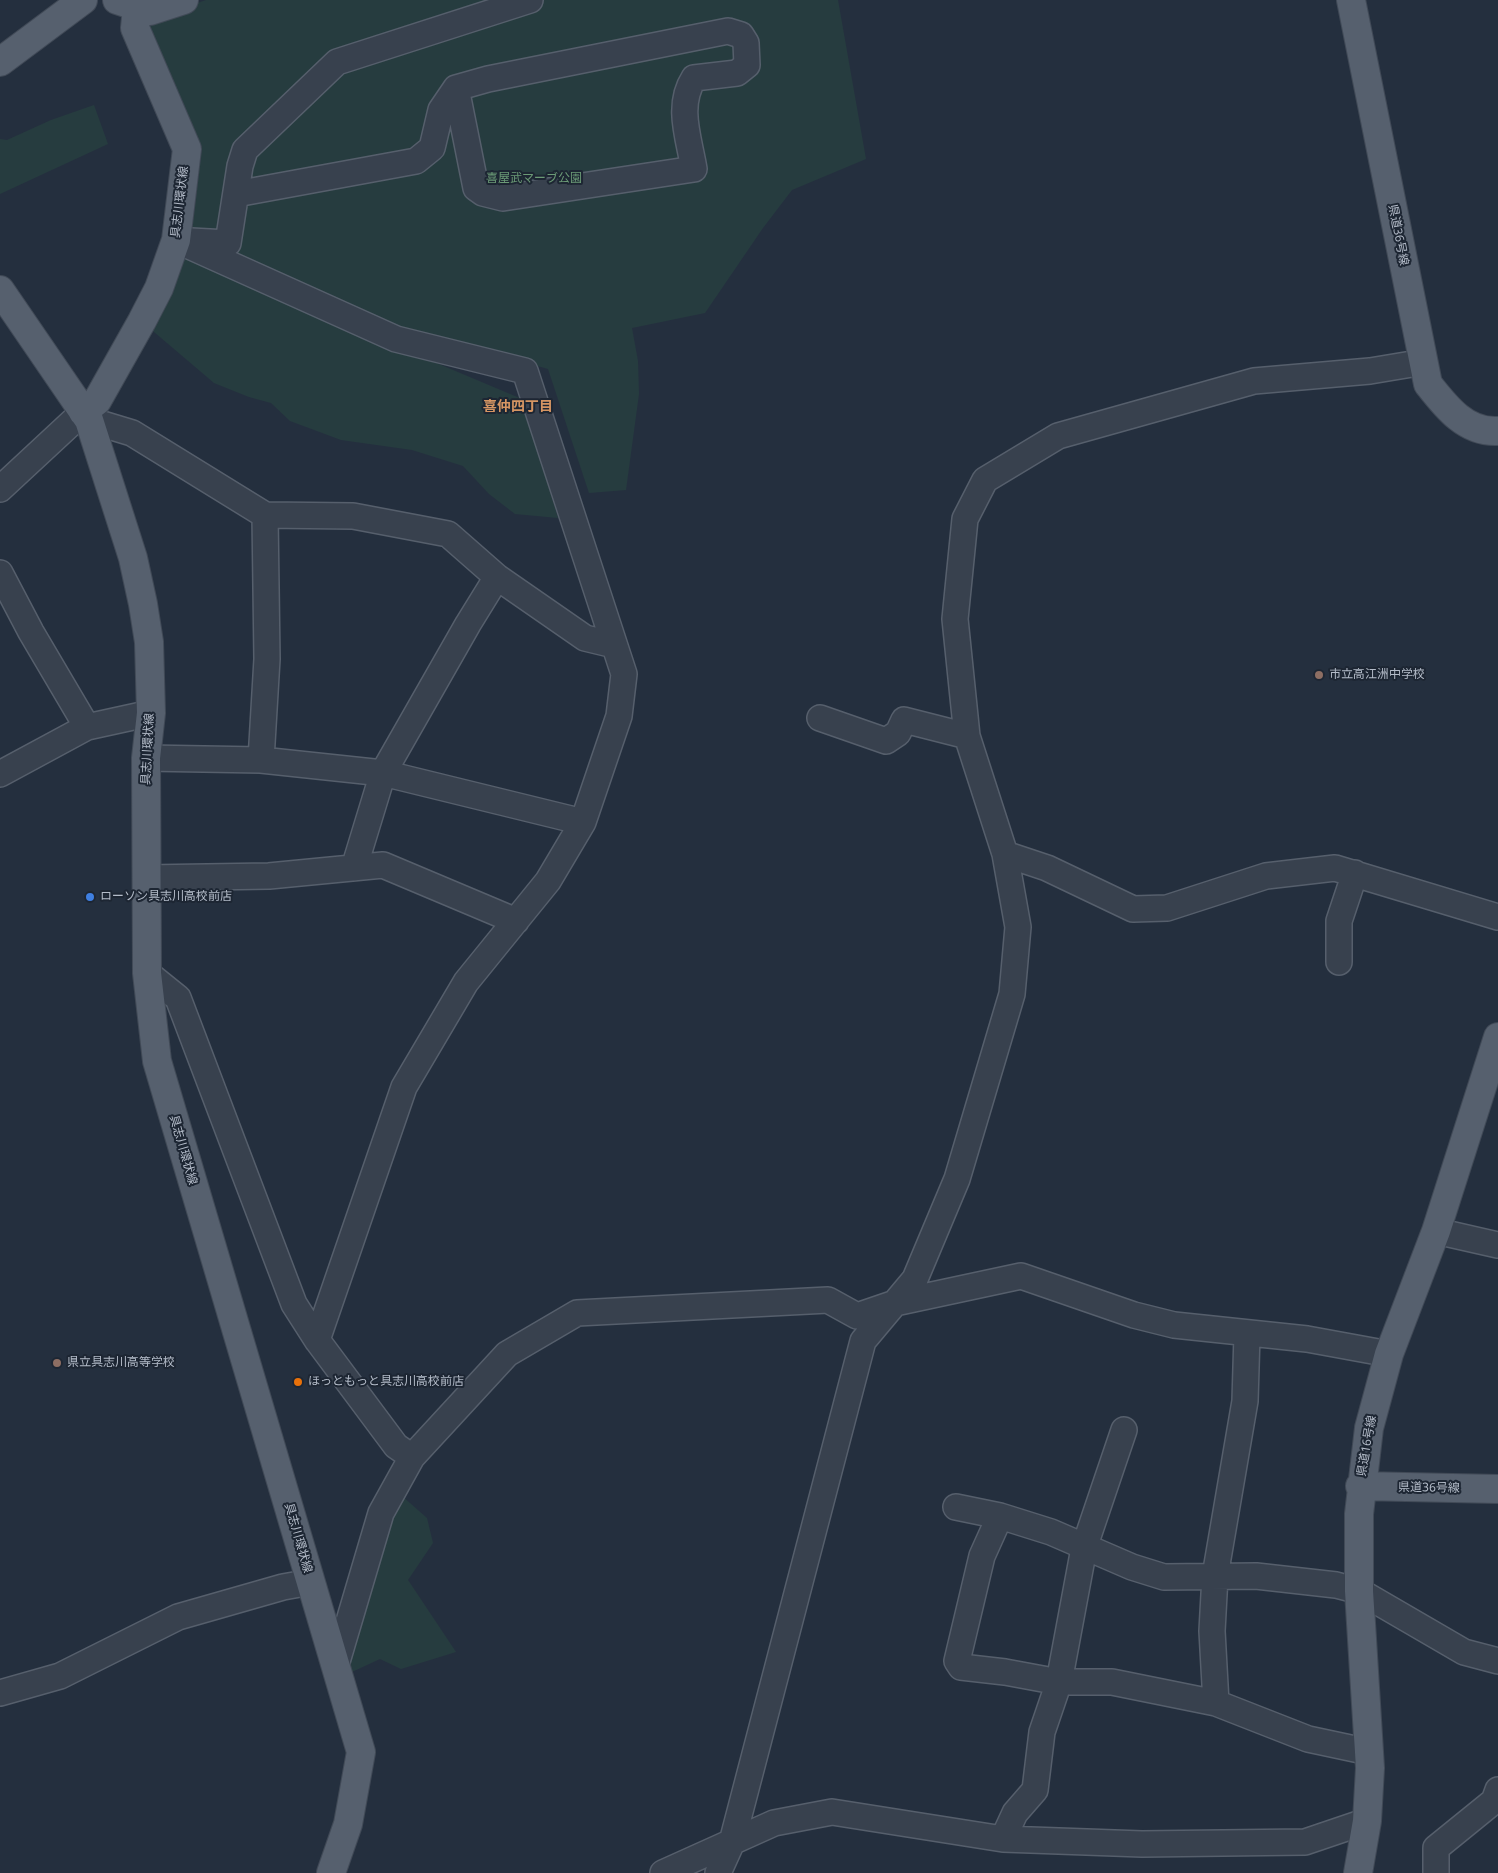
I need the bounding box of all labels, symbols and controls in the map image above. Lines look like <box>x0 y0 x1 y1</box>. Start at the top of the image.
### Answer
street label: 具志川環状線 <box>168 165 192 239</box>
park label: 喜屋武マーブ公園 <box>486 172 582 186</box>
street label: 県道36号線 <box>1385 203 1411 267</box>
district label: 喜仲四丁目 <box>483 399 553 415</box>
place label: 市立高江洲中学校 <box>1329 668 1425 682</box>
marker: 市立高江洲中学校 <box>1313 669 1325 681</box>
street label: 具志川環状線 <box>139 713 157 785</box>
place label: ローソン具志川高校前店 <box>100 890 232 904</box>
marker: ローソン具志川高校前店 <box>84 891 96 903</box>
street label: 具志川環状線 <box>166 1113 200 1187</box>
place label: 県立具志川高等学校 <box>67 1356 175 1370</box>
marker: 県立具志川高等学校 <box>51 1357 63 1369</box>
place label: ほっともっと具志川高校前店 <box>308 1375 464 1389</box>
marker: ほっともっと具志川高校前店 <box>292 1376 304 1388</box>
street label: 県道16号線 <box>1355 1414 1379 1478</box>
street label: 県道36号線 <box>1398 1480 1460 1496</box>
street label: 具志川環状線 <box>281 1501 315 1575</box>

